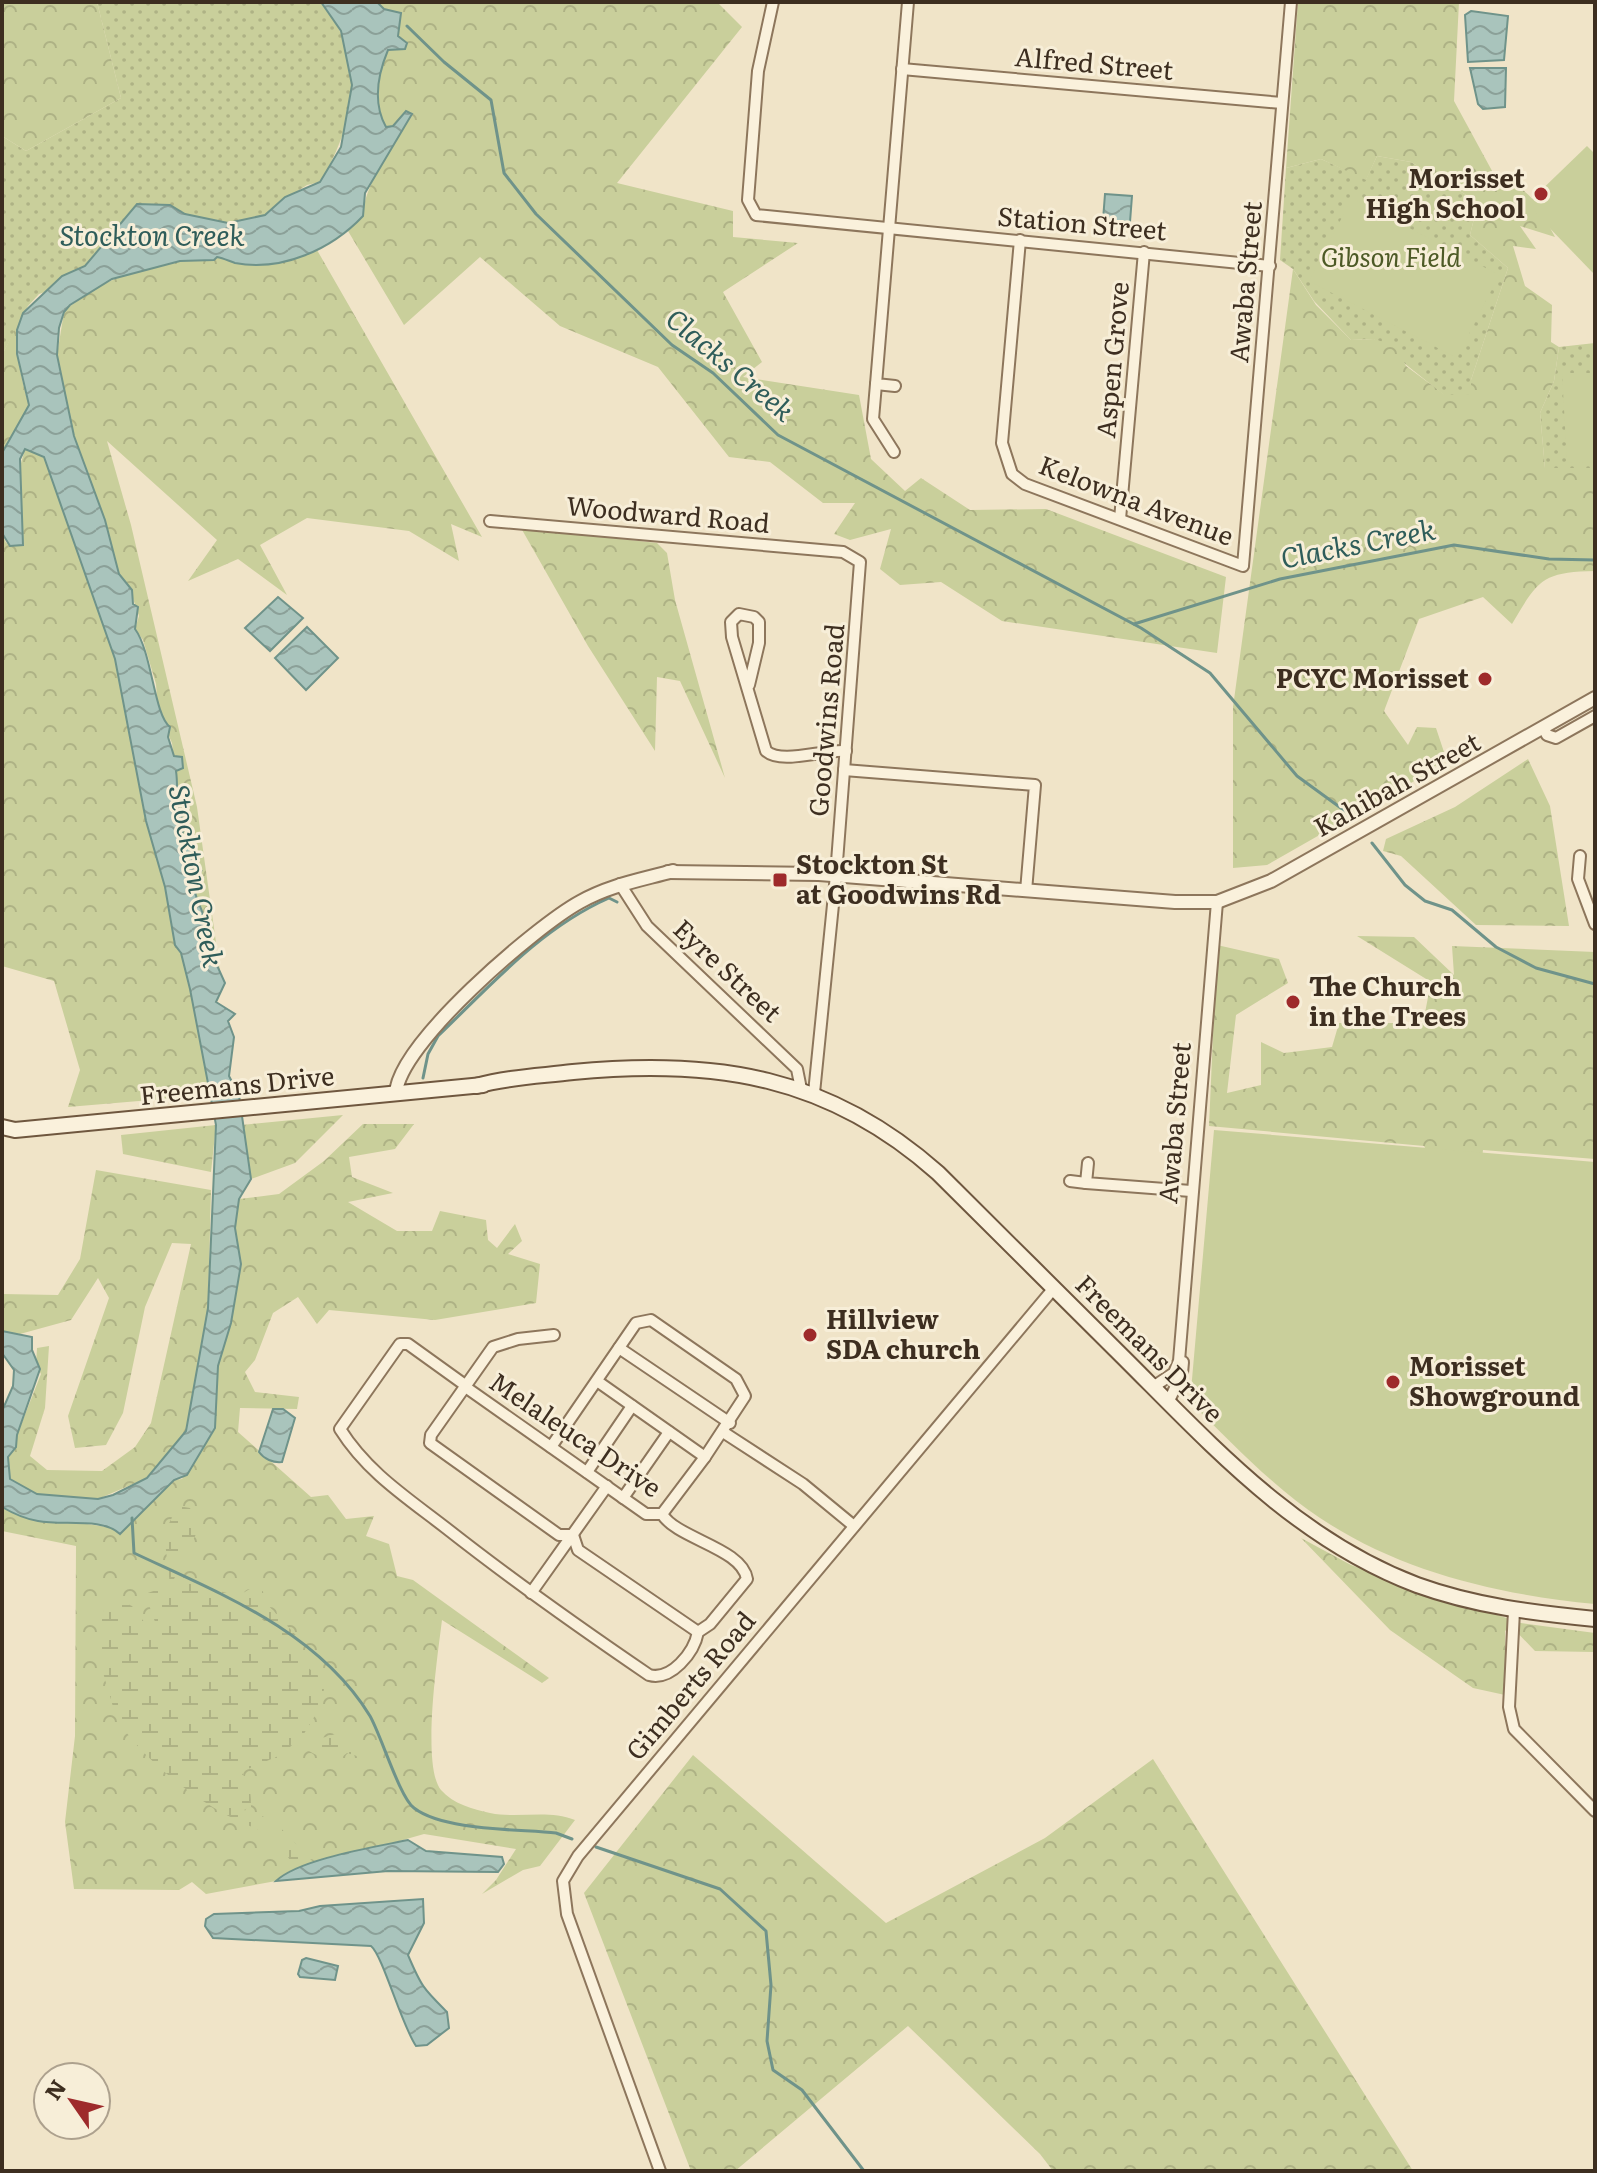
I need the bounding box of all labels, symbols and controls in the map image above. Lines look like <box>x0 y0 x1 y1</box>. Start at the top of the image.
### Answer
street label: Alfred Street <box>1013 35 1176 88</box>
place label: Morisset High School <box>1365 157 1526 226</box>
marker: Morisset High School <box>1532 185 1550 203</box>
street label: Station Street <box>996 195 1169 248</box>
street label: Awaba Street <box>1217 199 1270 364</box>
water label: Stockton Creek <box>59 213 245 255</box>
park label: Gibson Field <box>1321 236 1461 275</box>
street label: Aspen Grove <box>1084 280 1137 440</box>
water label: Clacks Creek <box>658 297 805 430</box>
street label: Kelowna Avenue <box>1034 444 1240 554</box>
street label: Woodward Road <box>565 484 772 541</box>
water label: Clacks Creek <box>1277 506 1439 578</box>
street label: Goodwins Road <box>797 622 852 818</box>
place label: PCYC Morisset <box>1276 657 1470 696</box>
marker: PCYC Morisset <box>1476 670 1494 688</box>
street label: Kahibah Street <box>1305 721 1487 845</box>
water label: Stockton Creek <box>160 781 236 971</box>
place label: Stockton St at Goodwins Rd <box>796 843 1001 912</box>
marker: Stockton St at Goodwins Rd <box>771 871 789 889</box>
street label: Eyre Street <box>666 909 792 1030</box>
place label: The Church in the Trees <box>1309 965 1466 1034</box>
marker: The Church in the Trees <box>1284 993 1302 1011</box>
street label: Awaba Street <box>1146 1040 1199 1205</box>
street label: Freemans Drive <box>138 1054 336 1113</box>
street label: Freemans Drive <box>1068 1264 1234 1430</box>
place label: Hillview SDA church <box>826 1298 981 1367</box>
marker: Hillview SDA church <box>801 1326 819 1344</box>
place label: Morisset Showground <box>1409 1345 1580 1414</box>
street label: Melaleuca Drive <box>483 1361 670 1505</box>
marker: Morisset Showground <box>1384 1373 1402 1391</box>
street label: Gimberts Road <box>615 1601 763 1767</box>
north arrow <box>32 2061 112 2141</box>
text: N <box>35 2072 73 2106</box>

